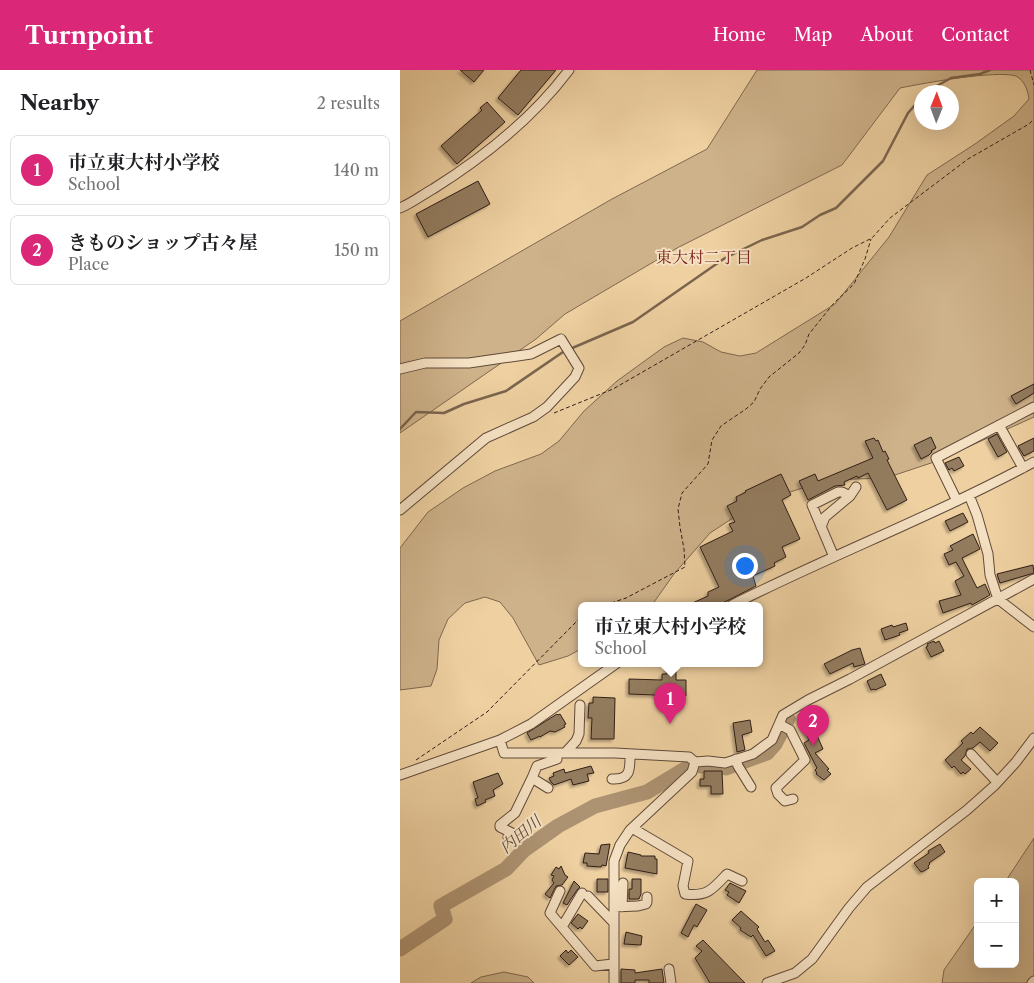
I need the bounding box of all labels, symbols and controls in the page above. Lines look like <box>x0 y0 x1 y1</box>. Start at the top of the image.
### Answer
text: Turnpoint <box>25 21 153 50</box>
text: Home <box>713 24 766 46</box>
text: Map <box>794 24 832 46</box>
text: About <box>860 24 913 46</box>
text: Contact <box>941 24 1009 46</box>
north arrow <box>914 85 959 130</box>
text: Nearby <box>20 90 99 115</box>
text: 2 results <box>317 93 380 113</box>
text: 市立東大村小学校 <box>68 151 220 174</box>
text: 1 <box>33 160 41 180</box>
text: 140 m <box>334 160 379 180</box>
text: School <box>68 174 120 194</box>
text: きものショップ古々屋 <box>68 231 258 254</box>
text: 2 <box>32 240 42 260</box>
text: 150 m <box>334 240 379 260</box>
district label: 東大村二丁目 <box>656 247 752 267</box>
text: Place <box>68 254 109 274</box>
your location <box>732 553 758 579</box>
popup <box>578 602 763 667</box>
text: 市立東大村小学校 <box>594 615 747 638</box>
text: School <box>594 638 647 658</box>
pin: 1 <box>654 683 686 724</box>
pin: 2 <box>797 705 829 746</box>
water label: 内田川 <box>495 810 546 857</box>
map controls <box>974 878 1019 968</box>
button: + <box>974 878 1019 923</box>
button: − <box>974 923 1019 968</box>

